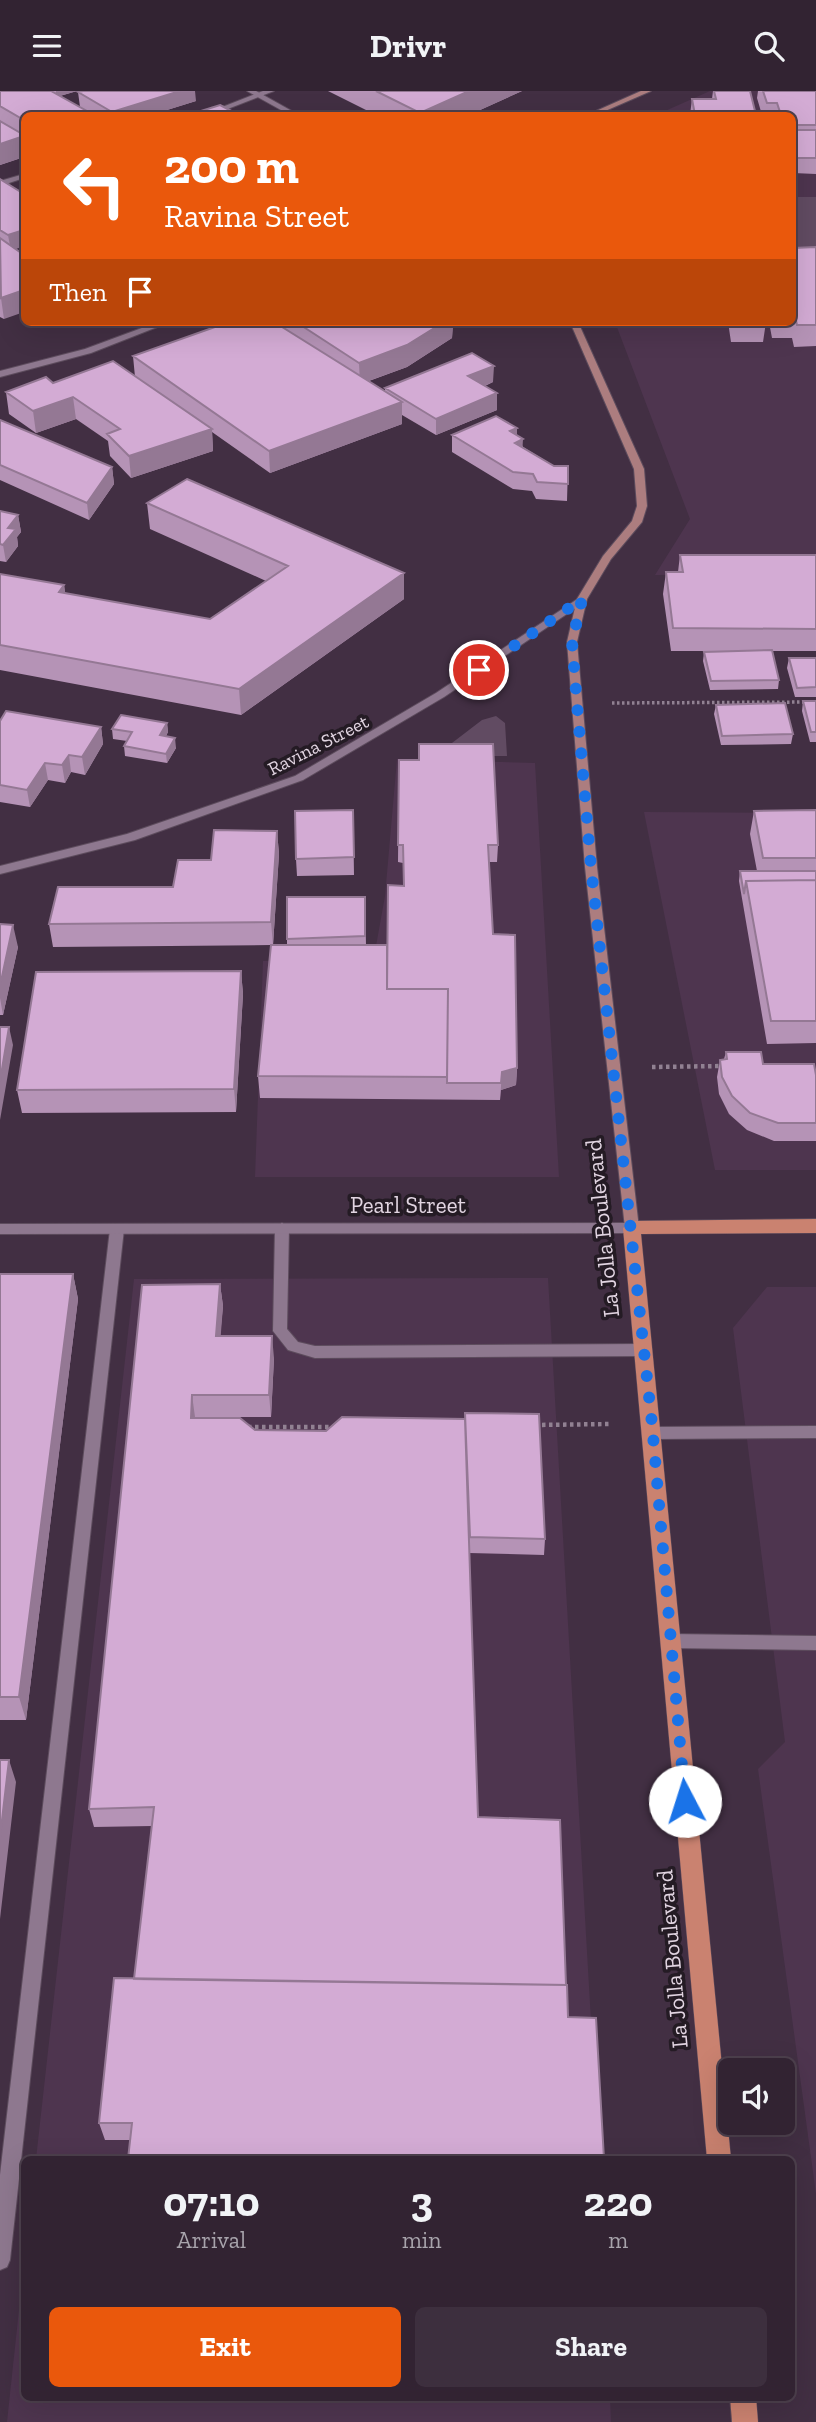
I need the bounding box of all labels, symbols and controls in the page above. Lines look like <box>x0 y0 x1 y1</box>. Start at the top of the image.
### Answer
icon: menu <box>28 27 66 65</box>
text: Drivr <box>370 27 446 65</box>
icon: search <box>750 27 788 65</box>
text: 200 m <box>164 137 299 196</box>
icon: left <box>49 140 140 231</box>
text: Ravina Street <box>164 197 349 235</box>
icon: arrive <box>121 273 159 311</box>
text: Then <box>49 276 107 308</box>
pin <box>449 640 509 700</box>
icon: arrive <box>460 651 498 689</box>
street label: Ravina Street <box>264 710 372 780</box>
street label: La Jolla Boulevard <box>579 1137 625 1318</box>
street label: Pearl Street <box>350 1191 466 1219</box>
position arrow <box>648 1764 722 1838</box>
street label: La Jolla Boulevard <box>650 1868 694 2049</box>
map controls <box>718 2058 795 2135</box>
button: sound <box>718 2058 795 2135</box>
text: 07:10 <box>163 2176 260 2227</box>
text: 3 <box>410 2176 433 2227</box>
text: 220 <box>584 2176 653 2227</box>
text: Arrival <box>177 2226 246 2254</box>
text: min <box>402 2226 441 2254</box>
text: m <box>608 2226 628 2254</box>
button: Exit <box>49 2307 401 2387</box>
button: Share <box>415 2307 767 2387</box>

